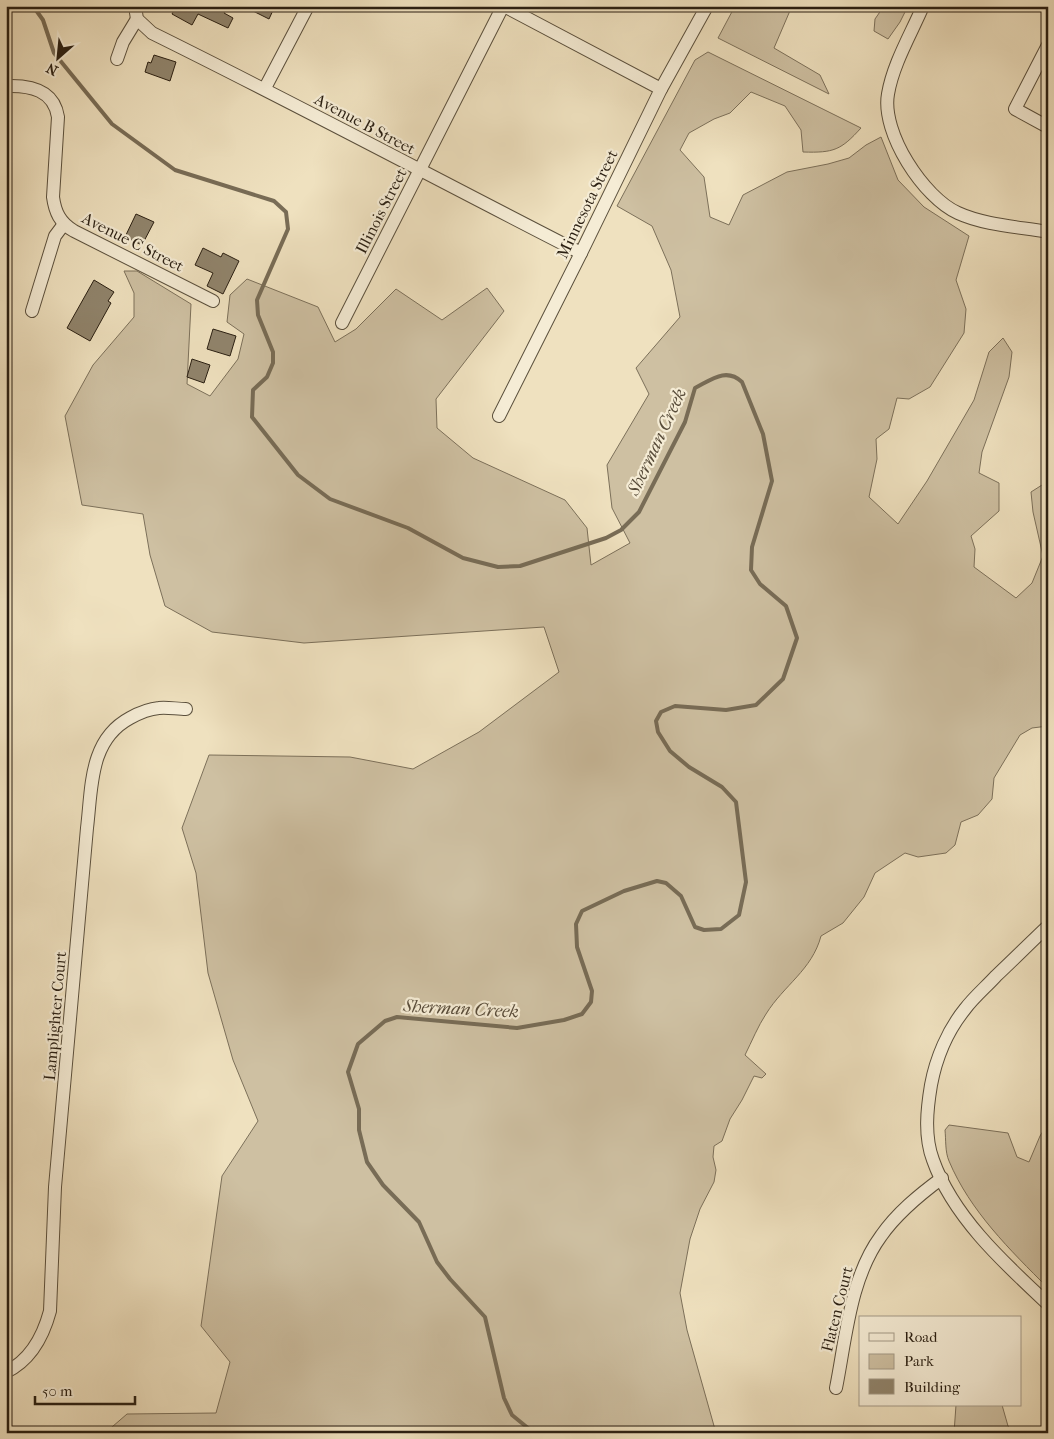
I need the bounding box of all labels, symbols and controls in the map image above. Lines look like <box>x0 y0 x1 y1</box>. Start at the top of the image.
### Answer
north arrow <box>32 32 82 82</box>
text: N <box>43 59 61 79</box>
street label: Avenue B Street <box>311 89 419 159</box>
street label: Minnesota Street <box>552 146 622 261</box>
street label: Illinois Street <box>351 165 411 257</box>
street label: Avenue C Street <box>78 208 187 276</box>
water label: Sherman Creek <box>623 385 691 500</box>
street label: Lamplighter Court <box>40 950 70 1081</box>
water label: Sherman Creek <box>402 995 519 1023</box>
street label: Flaten Court <box>817 1264 857 1354</box>
legend <box>859 1316 1022 1406</box>
text: Road <box>904 1328 938 1346</box>
text: Park <box>904 1352 934 1370</box>
scale bar <box>35 1374 135 1406</box>
text: Building <box>904 1378 961 1396</box>
text: 50 m <box>42 1382 73 1400</box>

